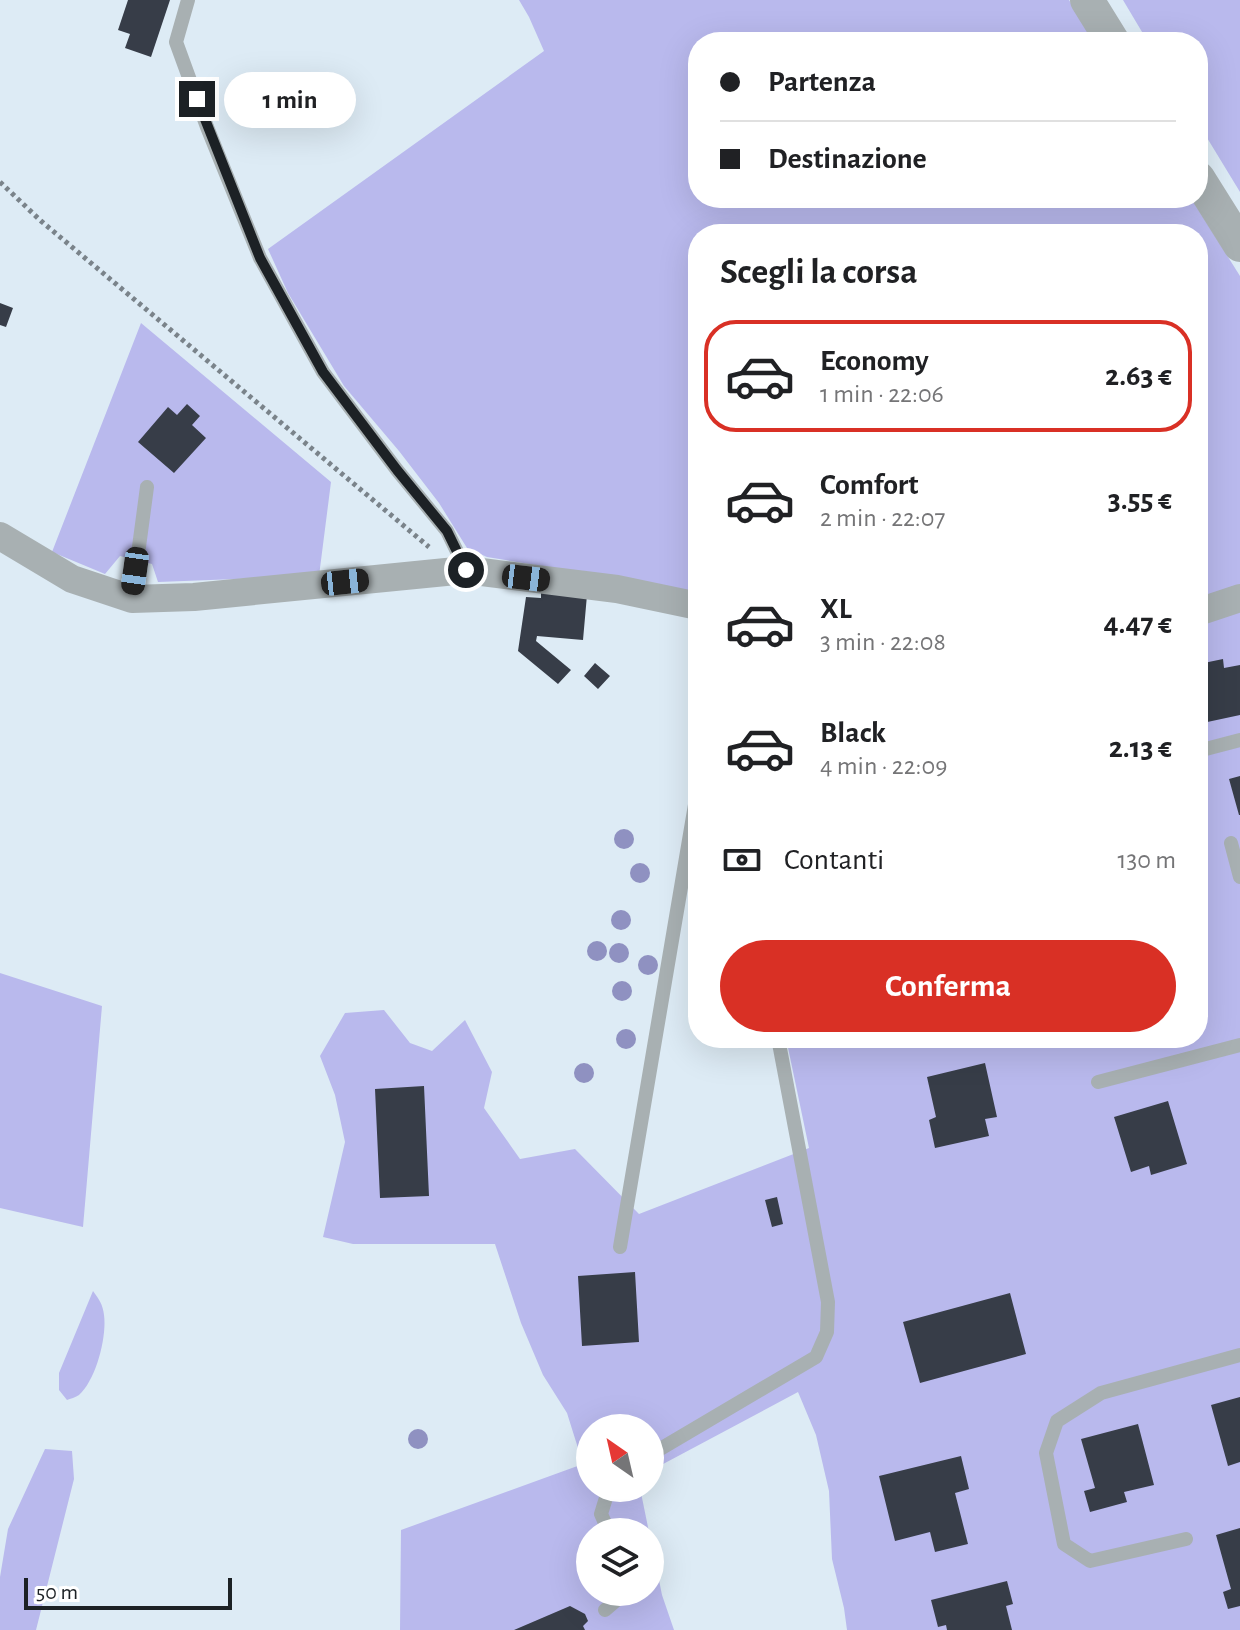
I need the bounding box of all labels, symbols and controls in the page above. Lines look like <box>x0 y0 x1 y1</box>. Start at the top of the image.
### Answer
text: Partenza <box>768 67 876 97</box>
callout: 1 min <box>225 71 357 127</box>
route end <box>179 81 215 117</box>
text: 1 min <box>263 87 317 113</box>
text: Destinazione <box>768 144 927 174</box>
text: Scegli la corsa <box>720 254 917 290</box>
icon: car <box>724 340 796 412</box>
text: Economy <box>820 346 929 376</box>
text: 2.63 € <box>1105 361 1172 391</box>
text: 1 min · 22:06 <box>820 381 944 407</box>
icon: car <box>724 464 796 536</box>
text: Comfort <box>820 470 919 500</box>
text: 3.55 € <box>1108 485 1172 515</box>
text: 2 min · 22:07 <box>820 505 945 531</box>
car <box>120 546 150 596</box>
route start <box>448 552 484 588</box>
car <box>501 563 551 593</box>
car <box>320 568 370 596</box>
icon: car <box>724 588 796 660</box>
text: XL <box>820 594 852 624</box>
text: 4.47 € <box>1103 609 1172 639</box>
text: 3 min · 22:08 <box>820 629 946 655</box>
icon: car <box>724 712 796 784</box>
text: Black <box>820 718 886 748</box>
text: 2.13 € <box>1109 733 1172 763</box>
text: 4 min · 22:09 <box>820 753 947 779</box>
icon: cash <box>720 838 764 882</box>
text: Contanti <box>784 845 884 875</box>
text: 130 m <box>1118 847 1176 873</box>
button: Conferma <box>720 940 1176 1032</box>
north arrow <box>576 1414 664 1502</box>
map controls <box>576 1414 664 1606</box>
button: layers <box>576 1518 664 1606</box>
scale bar <box>24 1574 232 1610</box>
text: 50 m <box>36 1581 78 1603</box>

